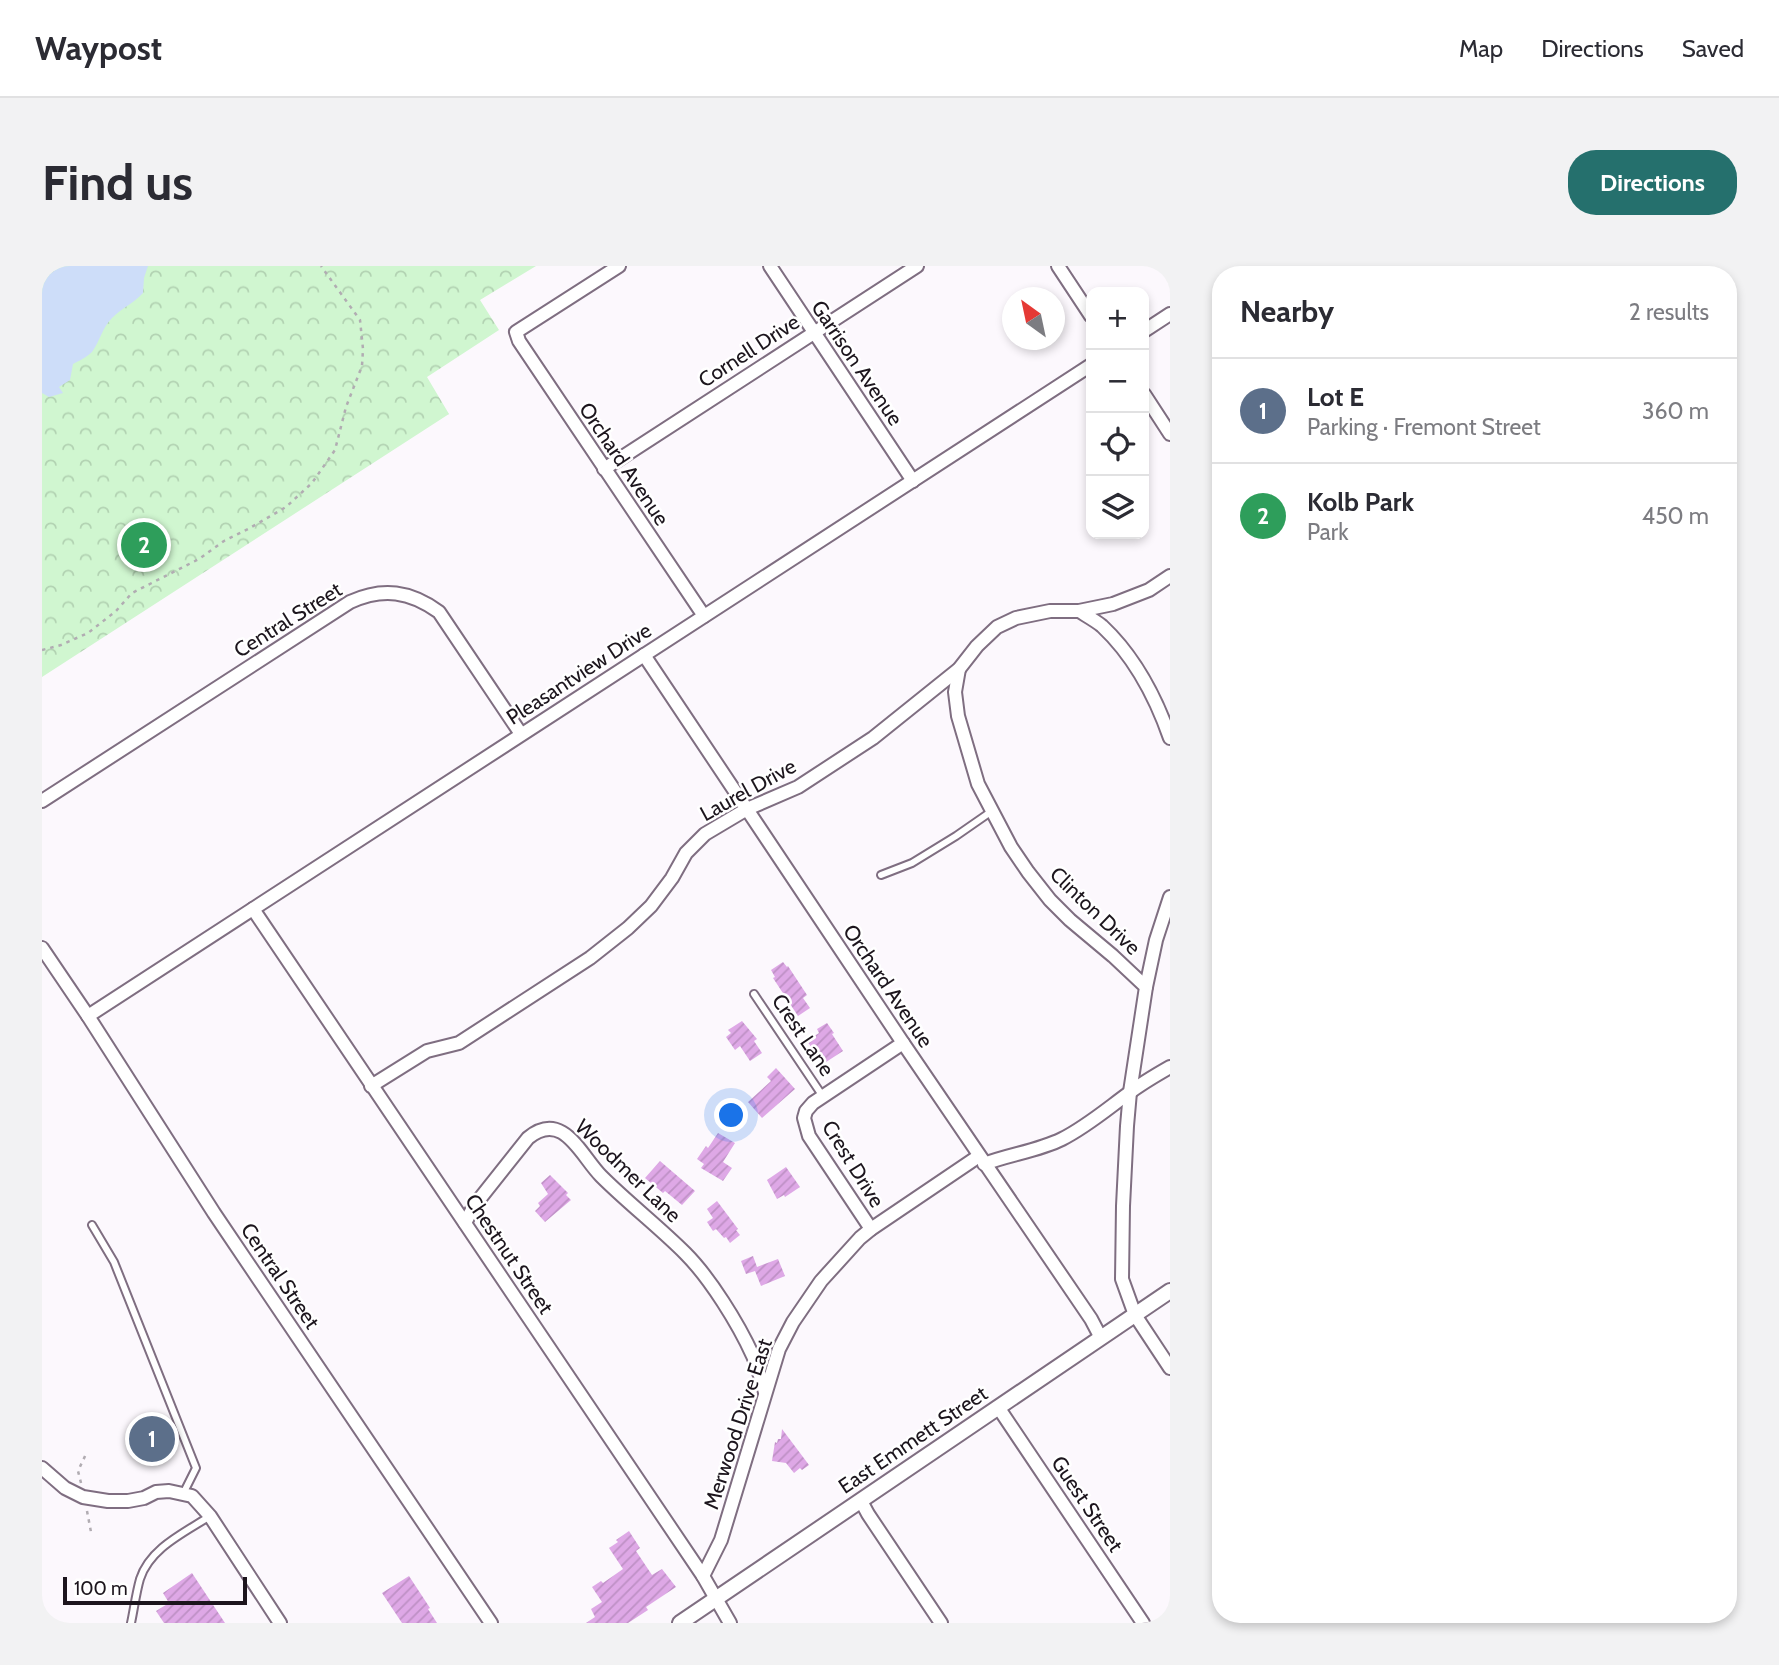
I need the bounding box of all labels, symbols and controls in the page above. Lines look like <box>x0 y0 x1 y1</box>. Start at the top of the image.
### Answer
text: Waypost <box>35 28 162 68</box>
text: Map <box>1459 34 1503 63</box>
text: Directions <box>1541 34 1644 63</box>
text: Saved <box>1682 34 1744 63</box>
button: Directions <box>1568 150 1737 215</box>
text: Find us <box>42 153 193 212</box>
north arrow <box>1002 287 1065 350</box>
map controls <box>1086 287 1149 539</box>
button: + <box>1086 287 1149 350</box>
text: Nearby <box>1240 293 1334 330</box>
street label: Garrison Avenue <box>806 296 909 430</box>
text: 2 results <box>1629 298 1709 326</box>
street label: Cornell Drive <box>694 309 804 392</box>
button: − <box>1086 350 1149 413</box>
text: Lot E <box>1307 381 1364 413</box>
text: 1 <box>1259 397 1267 425</box>
text: 360 m <box>1642 397 1709 425</box>
street label: Orchard Avenue <box>574 398 675 530</box>
button: locate <box>1086 413 1149 476</box>
text: Parking · Fremont Street <box>1307 413 1541 441</box>
button: layers <box>1086 476 1149 539</box>
text: Kolb Park <box>1307 486 1414 518</box>
text: 2 <box>1257 502 1269 530</box>
text: 450 m <box>1642 502 1709 530</box>
text: Park <box>1307 518 1348 546</box>
pin: 2 <box>121 519 167 571</box>
street label: Central Street <box>229 577 346 663</box>
street label: Pleasantview Drive <box>502 617 656 730</box>
street label: Laurel Drive <box>696 753 800 826</box>
street label: Clinton Drive <box>1045 861 1146 960</box>
street label: Orchard Avenue <box>838 920 939 1052</box>
street label: Crest Lane <box>767 989 840 1081</box>
your location <box>714 1098 748 1132</box>
street label: Woodmer Lane <box>570 1114 687 1228</box>
street label: Crest Drive <box>817 1116 890 1212</box>
street label: Chestnut Street <box>460 1189 559 1318</box>
street label: Central Street <box>236 1218 325 1333</box>
street label: Merwood Drive East <box>698 1335 777 1512</box>
street label: East Emmett Street <box>834 1381 992 1499</box>
pin: 1 <box>129 1413 175 1465</box>
street label: Guest Street <box>1046 1451 1129 1556</box>
scale bar <box>63 1574 247 1606</box>
text: 100 m <box>74 1577 128 1600</box>

